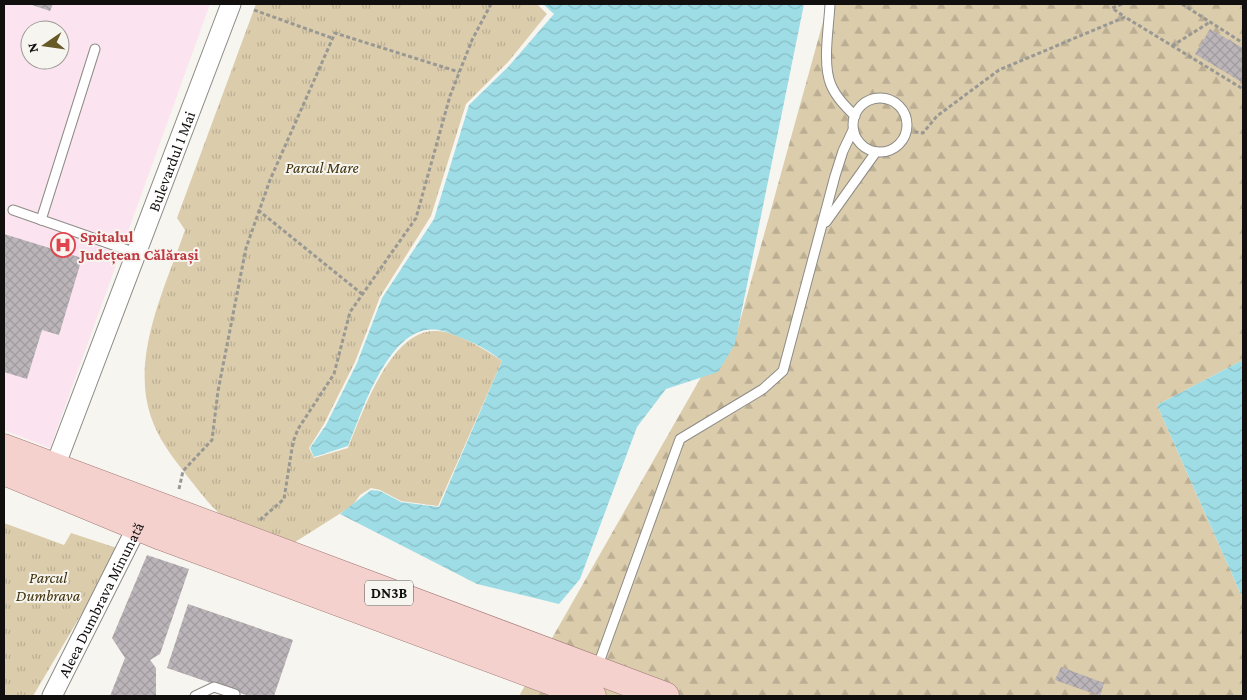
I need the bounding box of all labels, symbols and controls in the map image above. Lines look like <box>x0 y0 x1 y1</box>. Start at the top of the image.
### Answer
north arrow <box>20 20 70 70</box>
text: N <box>23 41 41 54</box>
street label: Bulevardul 1 Mai <box>145 109 198 214</box>
park label: Parcul Mare <box>285 159 359 176</box>
place label: Spitalul Județean Călărași <box>78 228 199 265</box>
hospital icon: Spitalul Județean Călărași <box>50 232 76 258</box>
street label: Aleea Dumbrava Minunată <box>55 519 147 680</box>
park label: Parcul Dumbrava <box>16 569 81 604</box>
road number: DN3B <box>365 580 413 606</box>

